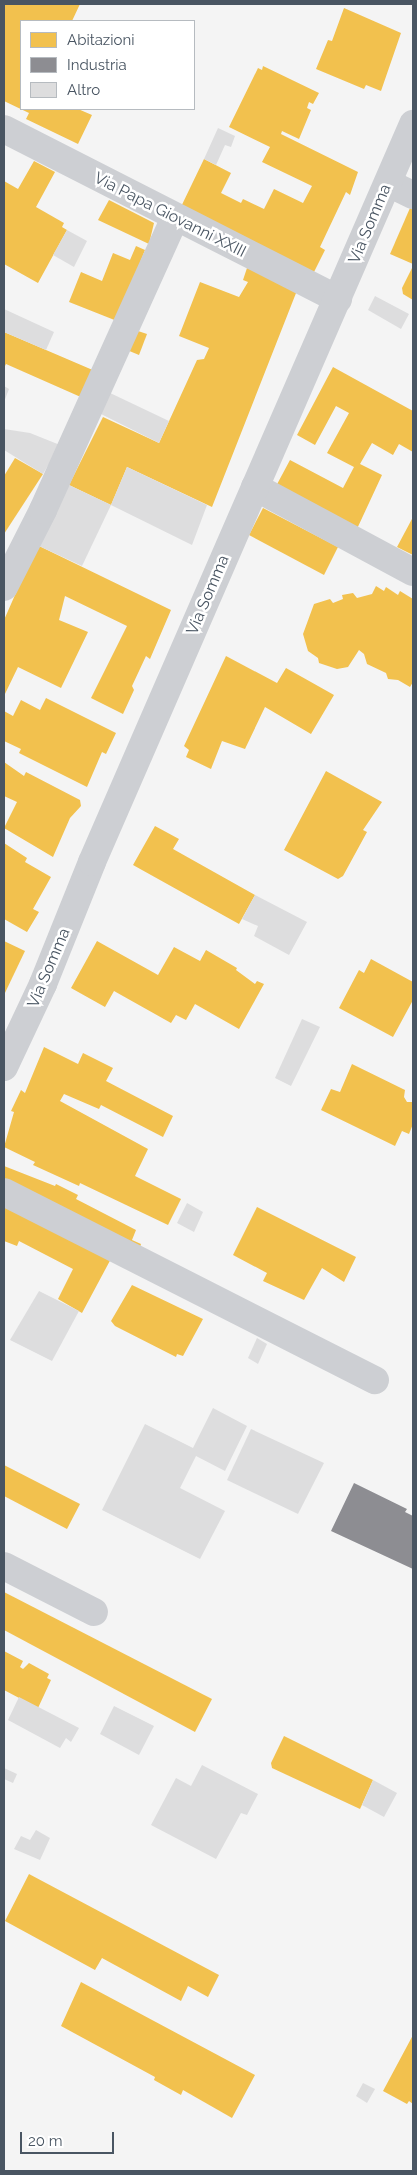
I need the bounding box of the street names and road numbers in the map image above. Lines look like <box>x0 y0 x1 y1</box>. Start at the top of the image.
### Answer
street label: Via Papa Giovanni XXIII <box>91 168 249 262</box>
street label: Via Somma <box>345 181 395 267</box>
street label: Via Somma <box>183 552 233 638</box>
street label: Via Somma <box>24 925 74 1011</box>

